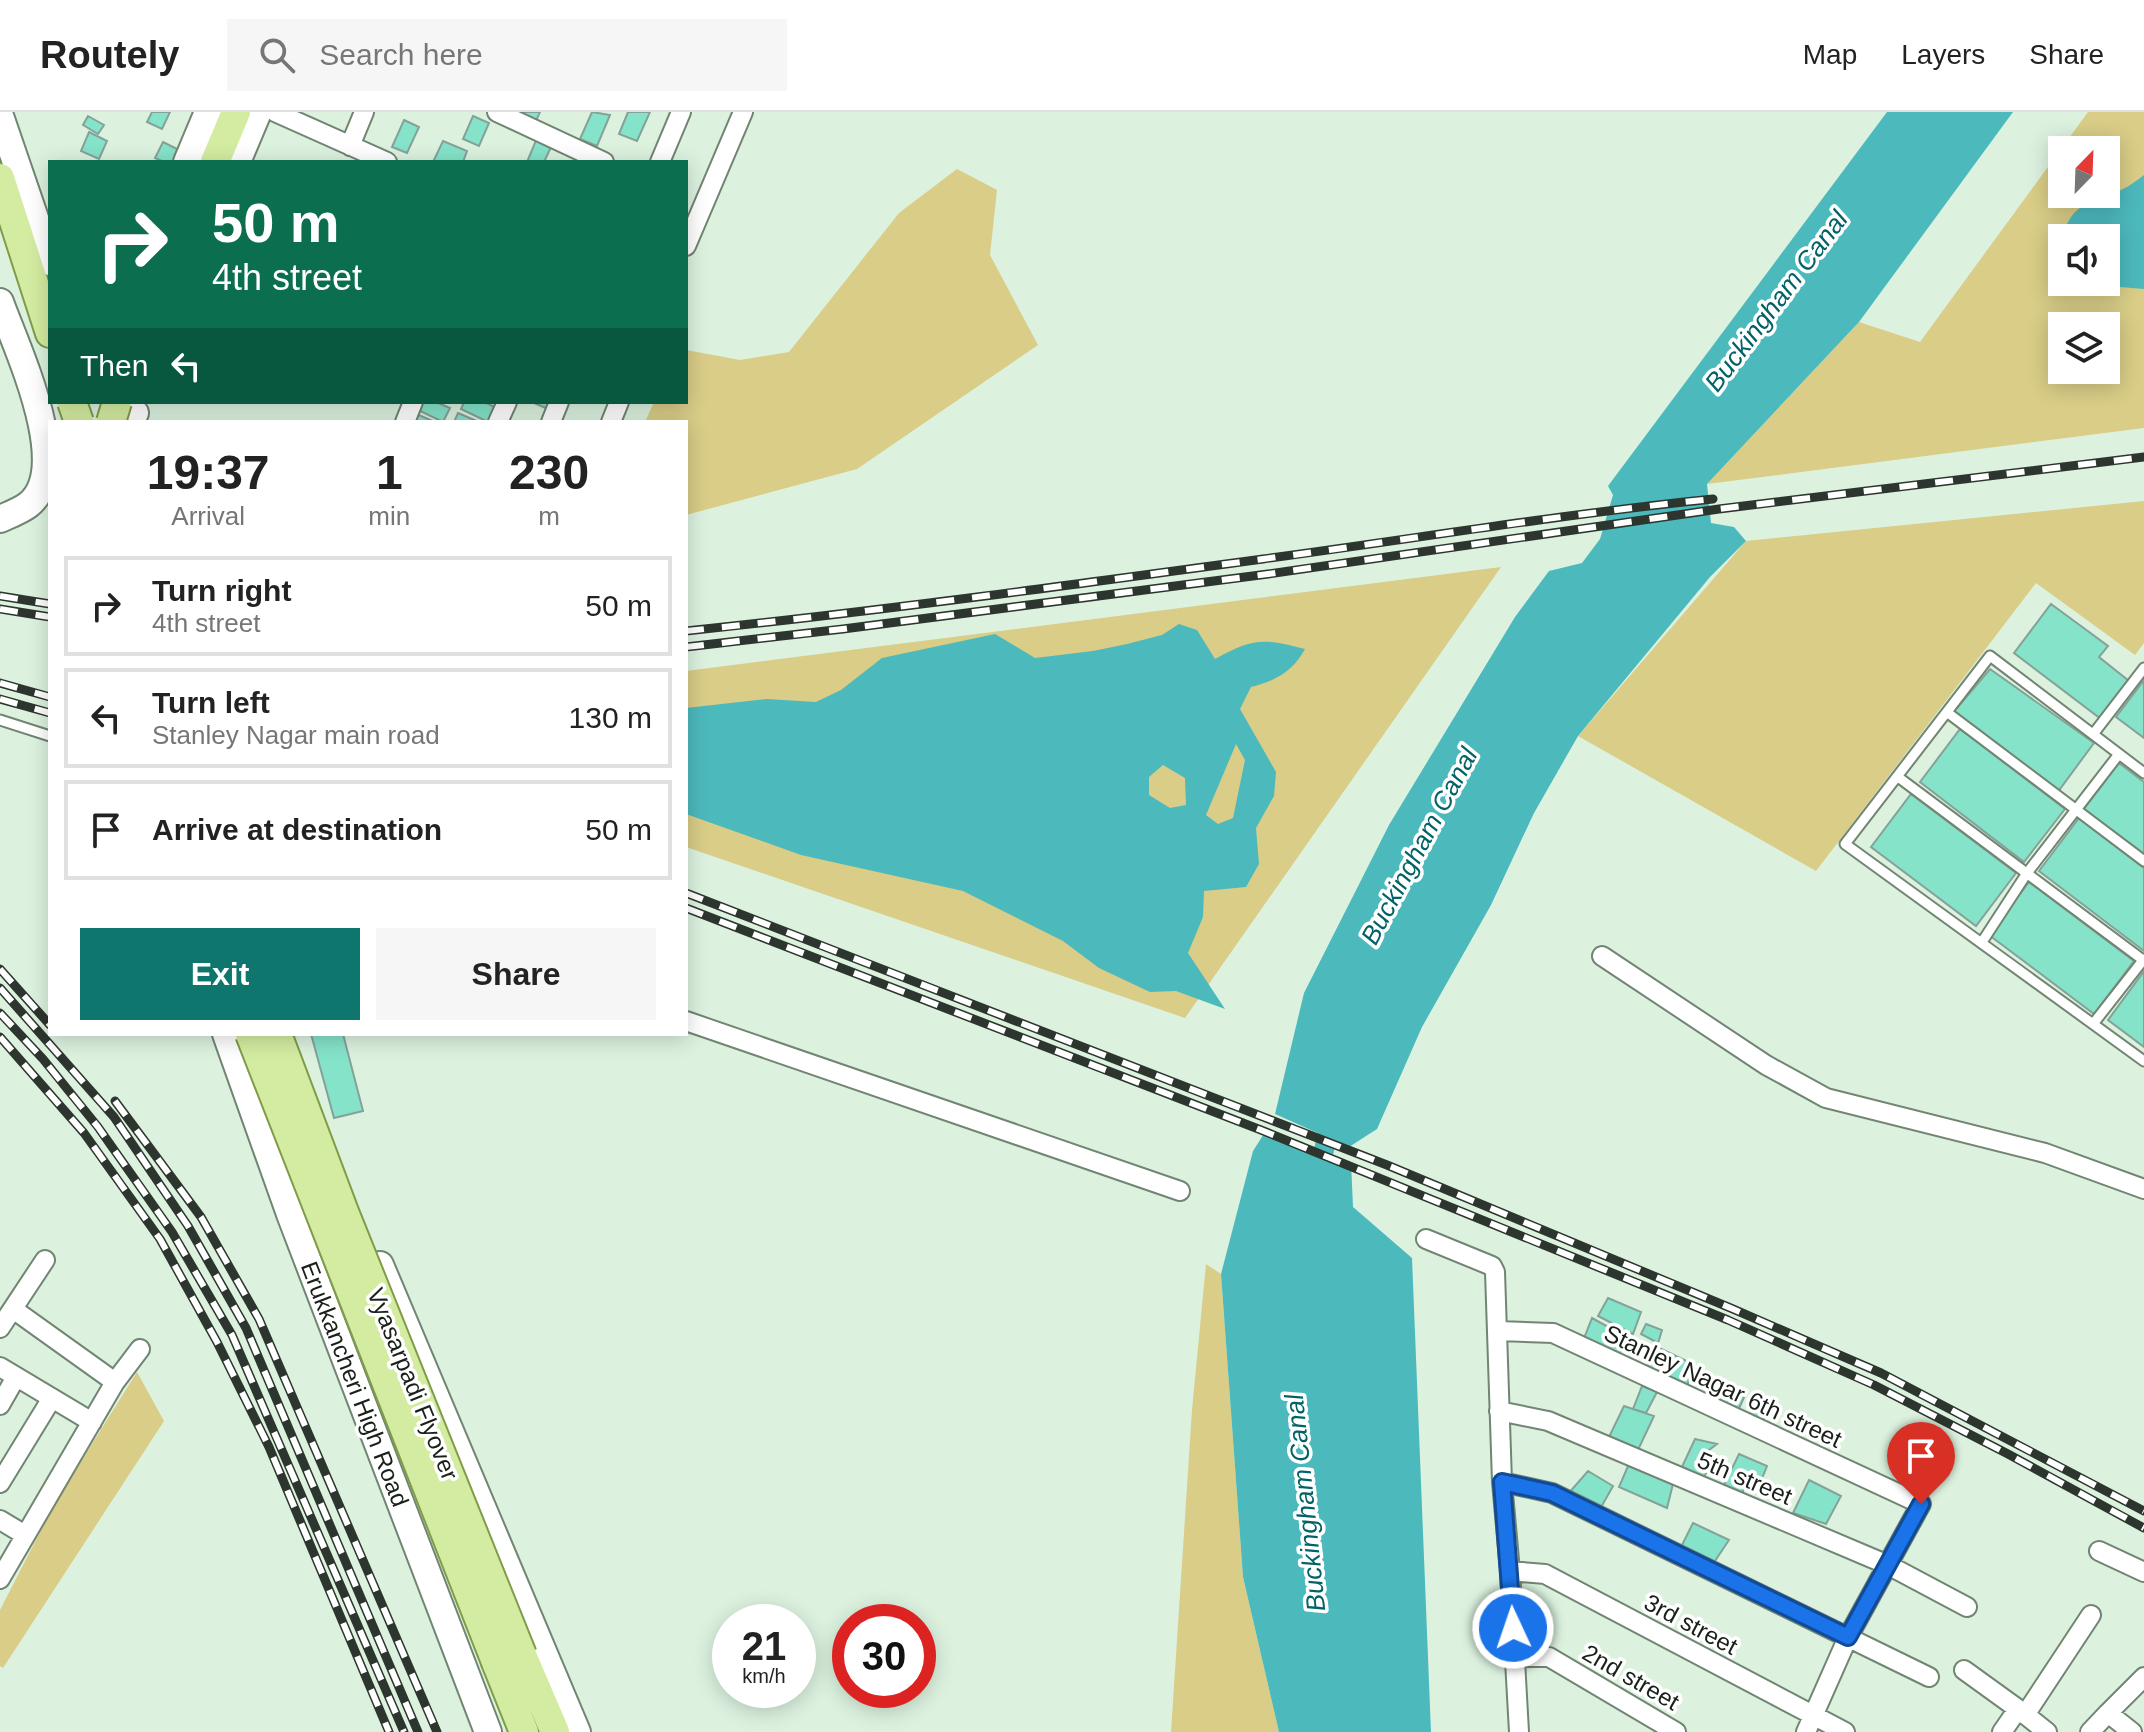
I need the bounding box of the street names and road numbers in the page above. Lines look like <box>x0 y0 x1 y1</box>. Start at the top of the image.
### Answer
street label: Erukkancheri High Road <box>296 1258 414 1510</box>
street label: Vyasarpadi Flyover <box>362 1284 464 1484</box>
street label: Stanley Nagar 6th street <box>1600 1319 1846 1453</box>
street label: 5th street <box>1694 1446 1797 1510</box>
street label: 3rd street <box>1640 1588 1742 1660</box>
street label: 2nd street <box>1578 1639 1684 1716</box>

